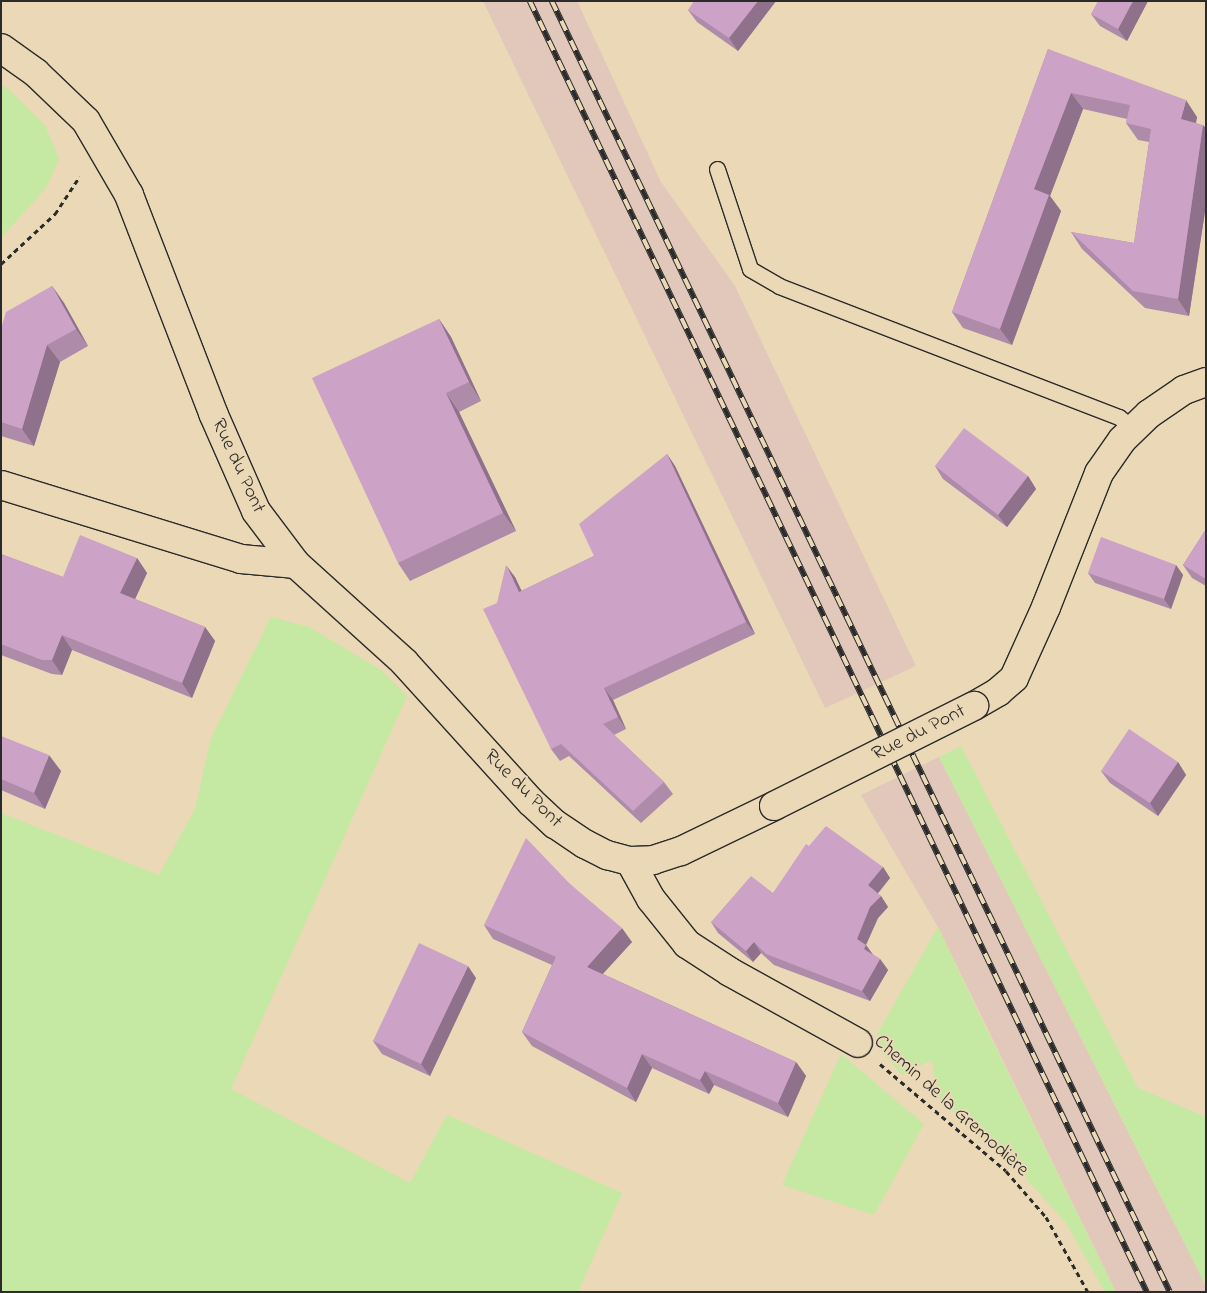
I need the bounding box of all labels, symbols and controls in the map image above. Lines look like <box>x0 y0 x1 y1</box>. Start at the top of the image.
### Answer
street label: Rue du Pont <box>206 415 270 517</box>
street label: Rue du Pont <box>868 699 970 767</box>
street label: Rue du Pont <box>479 745 567 833</box>
street label: Chemin de la Gremodière <box>869 1030 1033 1182</box>

